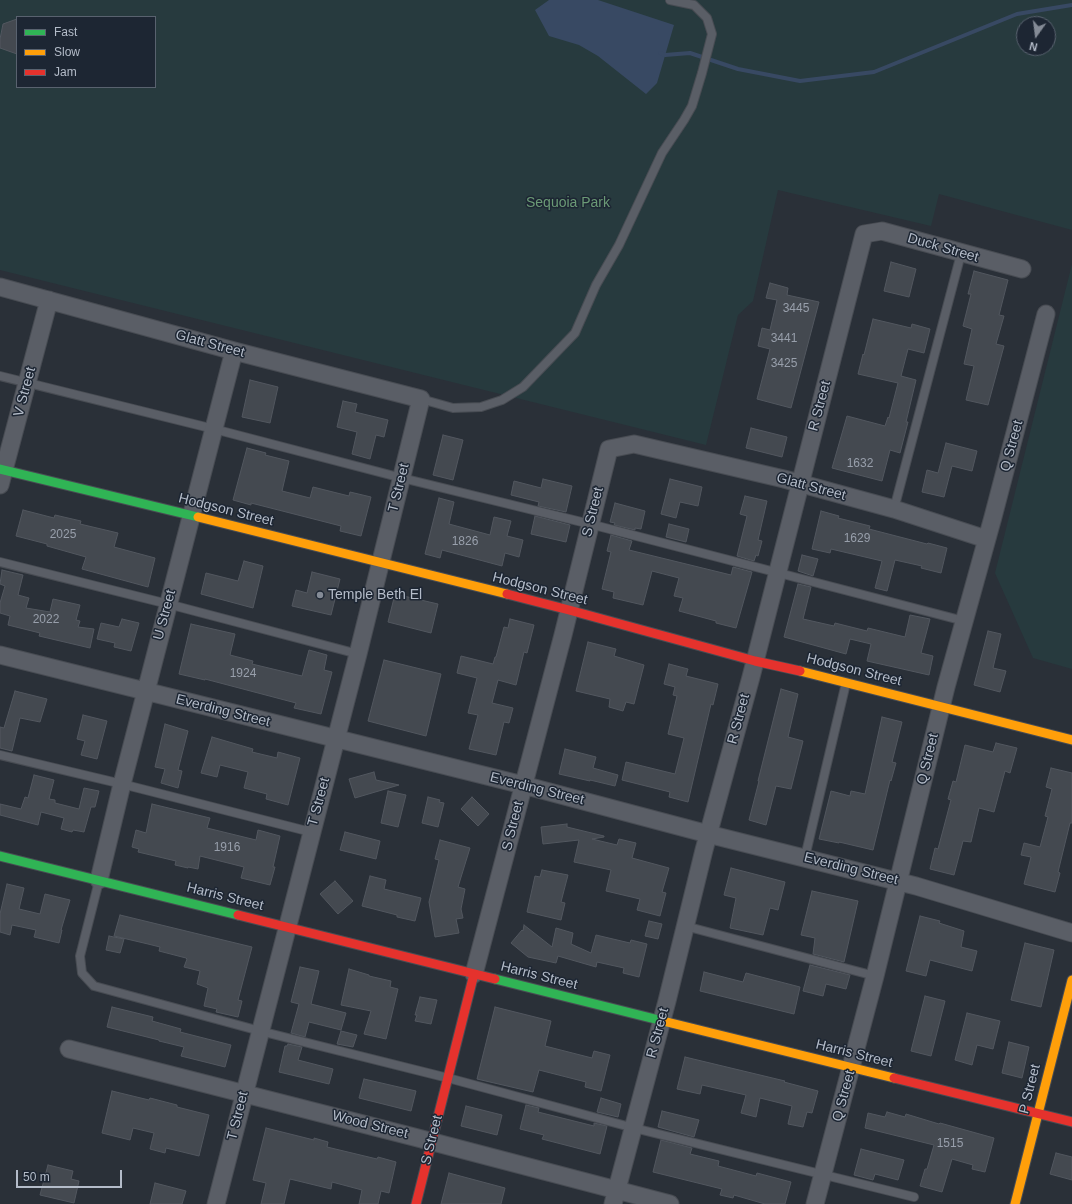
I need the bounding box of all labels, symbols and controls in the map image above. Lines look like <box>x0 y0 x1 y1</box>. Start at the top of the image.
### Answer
legend <box>16 16 156 88</box>
north arrow <box>1016 16 1056 56</box>
text: Fast <box>54 25 77 39</box>
text: N <box>1028 40 1039 53</box>
text: Slow <box>54 45 80 59</box>
text: Jam <box>54 65 77 79</box>
park label: Sequoia Park <box>526 195 610 211</box>
street label: Duck Street <box>906 230 980 266</box>
house number: 3445 <box>783 302 809 316</box>
street label: Glatt Street <box>174 327 246 361</box>
house number: 3441 <box>771 332 797 346</box>
house number: 3425 <box>771 357 797 371</box>
street label: V Street <box>10 365 40 419</box>
street label: R Street <box>805 379 835 433</box>
street label: Q Street <box>997 419 1027 473</box>
house number: 1632 <box>847 457 873 471</box>
street label: T Street <box>385 462 413 514</box>
street label: Glatt Street <box>775 470 847 504</box>
street label: S Street <box>579 485 607 539</box>
street label: Hodgson Street <box>177 490 275 530</box>
house number: 2025 <box>50 528 76 542</box>
house number: 1629 <box>844 532 870 546</box>
house number: 1826 <box>452 535 478 549</box>
street label: Hodgson Street <box>491 569 589 609</box>
place label: Temple Beth El <box>328 587 422 603</box>
street label: U Street <box>150 588 180 642</box>
marker: Temple Beth El <box>315 590 325 600</box>
house number: 2022 <box>33 613 59 627</box>
street label: Hodgson Street <box>805 650 903 690</box>
house number: 1924 <box>230 667 256 681</box>
street label: Everding Street <box>174 691 272 731</box>
street label: R Street <box>724 692 754 746</box>
street label: Q Street <box>914 732 942 786</box>
street label: Everding Street <box>488 769 586 809</box>
street label: T Street <box>304 776 334 828</box>
street label: S Street <box>499 799 527 853</box>
house number: 1916 <box>214 841 240 855</box>
street label: Everding Street <box>802 849 900 889</box>
street label: Harris Street <box>185 879 265 915</box>
street label: Harris Street <box>499 958 579 994</box>
street label: R Street <box>643 1006 673 1060</box>
street label: Harris Street <box>814 1036 894 1072</box>
street label: P Street <box>1016 1062 1044 1116</box>
street label: Q Street <box>829 1069 859 1123</box>
street label: T Street <box>224 1090 252 1142</box>
street label: Wood Street <box>330 1107 410 1143</box>
street label: S Street <box>418 1113 446 1167</box>
house number: 1515 <box>937 1137 963 1151</box>
scale bar <box>18 1162 124 1188</box>
text: 50 m <box>23 1170 50 1184</box>

